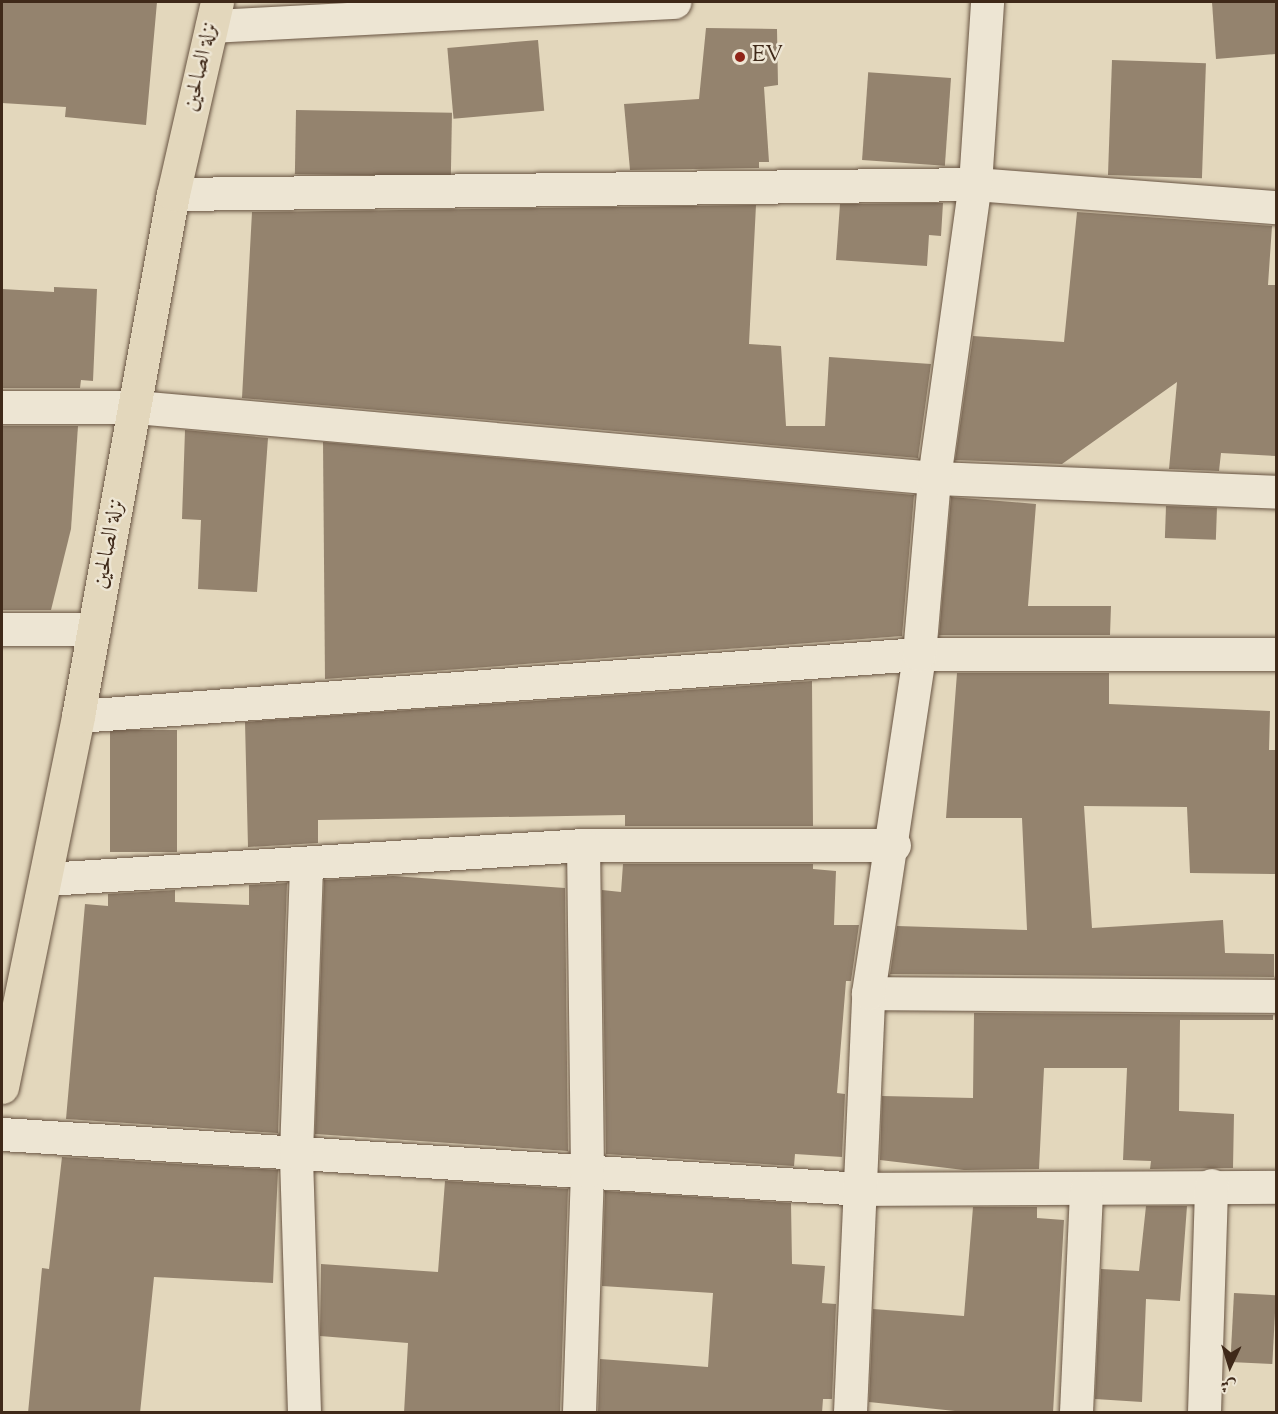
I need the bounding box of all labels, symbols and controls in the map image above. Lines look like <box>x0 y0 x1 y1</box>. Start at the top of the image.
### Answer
street label: نزلة الصالحين <box>179 20 225 114</box>
place label: EV <box>752 44 783 70</box>
marker: EV <box>733 50 747 64</box>
street label: نزلة الصالحين <box>88 497 132 591</box>
north arrow <box>1200 1336 1260 1396</box>
text: ش <box>1220 1372 1237 1396</box>

